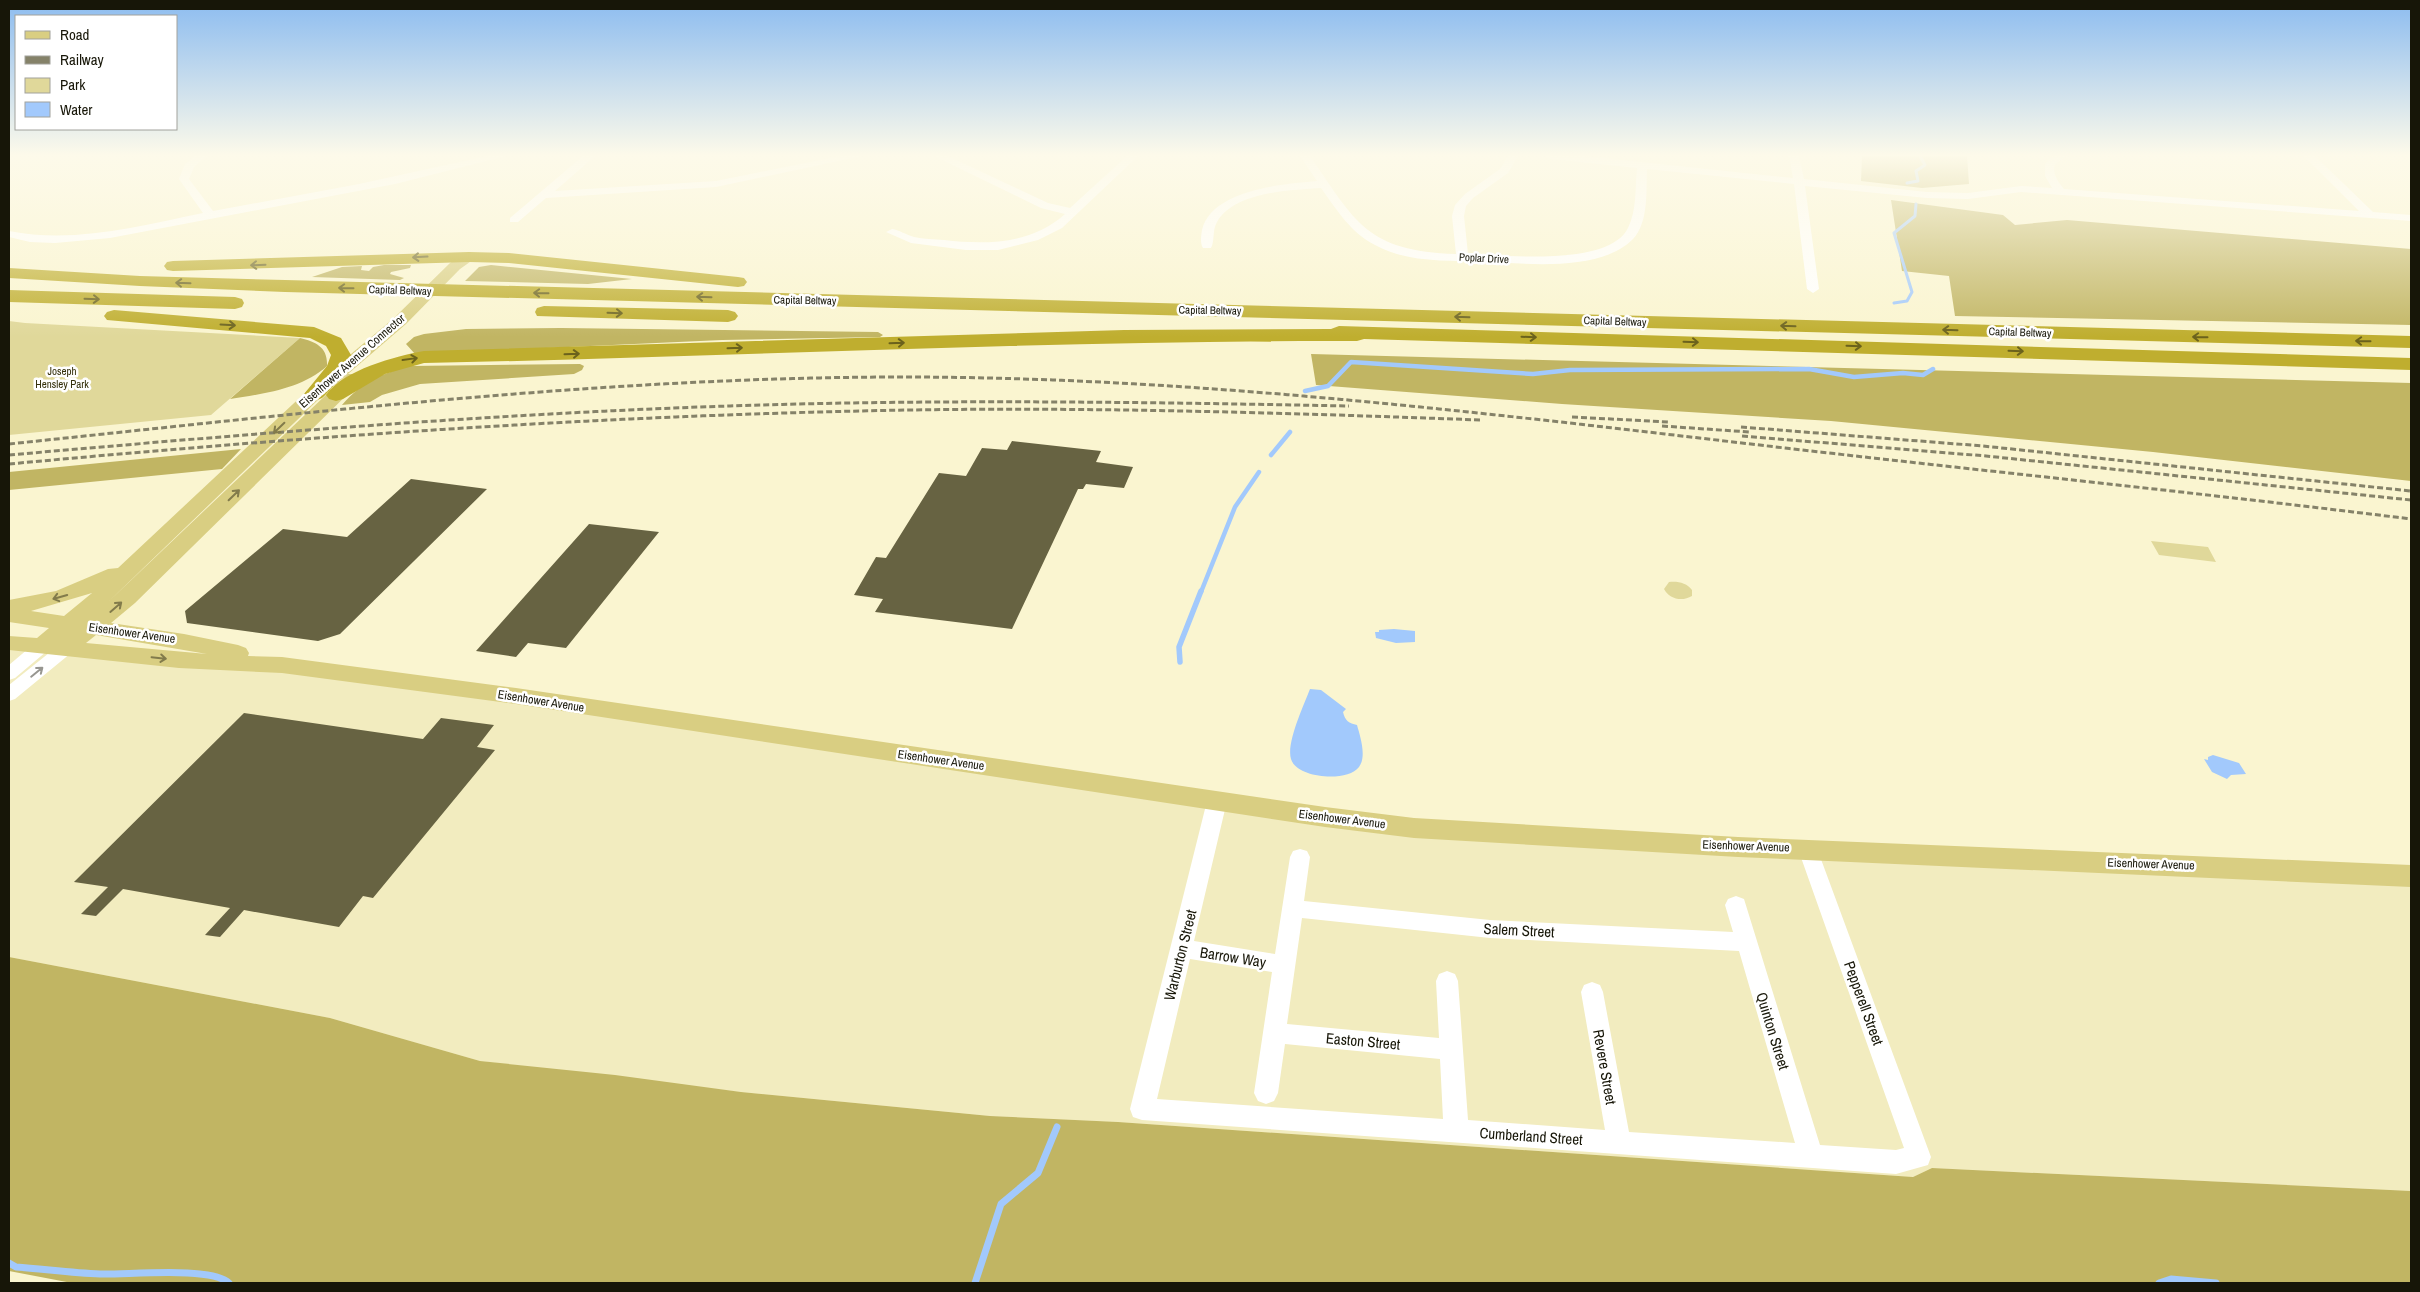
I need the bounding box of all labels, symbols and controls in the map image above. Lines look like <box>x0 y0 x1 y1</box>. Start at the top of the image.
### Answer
legend <box>15 15 178 130</box>
text: Road <box>60 24 89 45</box>
text: Railway <box>60 49 105 70</box>
text: Park <box>60 74 86 95</box>
text: Water <box>60 99 92 120</box>
street label: Poplar Drive <box>1459 250 1509 266</box>
one-way arrow <box>412 252 428 262</box>
one-way arrow <box>250 260 266 269</box>
one-way arrow <box>176 278 192 288</box>
street label: Capital Beltway <box>368 282 432 298</box>
one-way arrow <box>338 283 354 293</box>
one-way arrow <box>534 288 550 298</box>
street label: Capital Beltway <box>774 292 837 308</box>
one-way arrow <box>696 293 712 302</box>
one-way arrow <box>84 294 100 304</box>
street label: Capital Beltway <box>1179 302 1242 318</box>
one-way arrow <box>607 309 623 318</box>
street label: Eisenhower Avenue Connector <box>296 310 409 411</box>
one-way arrow <box>1455 312 1471 322</box>
street label: Capital Beltway <box>1583 313 1647 329</box>
one-way arrow <box>220 321 236 330</box>
one-way arrow <box>1780 321 1796 331</box>
street label: Capital Beltway <box>1988 324 2052 340</box>
one-way arrow <box>1942 326 1958 335</box>
one-way arrow <box>2192 332 2208 342</box>
one-way arrow <box>1521 333 1537 342</box>
one-way arrow <box>2355 336 2371 346</box>
one-way arrow <box>1683 337 1699 346</box>
one-way arrow <box>889 338 905 348</box>
one-way arrow <box>1846 342 1862 351</box>
one-way arrow <box>727 344 743 353</box>
one-way arrow <box>2008 346 2024 356</box>
one-way arrow <box>564 349 580 358</box>
one-way arrow <box>402 354 418 364</box>
park label: Joseph Hensley Park <box>35 364 89 391</box>
one-way arrow <box>272 422 285 434</box>
one-way arrow <box>228 489 240 501</box>
one-way arrow <box>52 593 68 603</box>
one-way arrow <box>110 602 123 613</box>
street label: Eisenhower Avenue <box>88 619 176 647</box>
one-way arrow <box>151 654 167 663</box>
one-way arrow <box>30 666 43 677</box>
street label: Eisenhower Avenue <box>497 686 585 716</box>
street label: Eisenhower Avenue <box>897 746 985 774</box>
street label: Eisenhower Avenue <box>1298 806 1386 832</box>
street label: Eisenhower Avenue <box>1702 836 1790 856</box>
street label: Eisenhower Avenue <box>2107 854 2195 874</box>
street label: Warburton Street <box>1159 907 1202 1003</box>
street label: Salem Street <box>1483 918 1556 942</box>
street label: Barrow Way <box>1199 941 1268 973</box>
street label: Pepperell Street <box>1839 958 1889 1049</box>
street label: Quinton Street <box>1751 990 1795 1073</box>
street label: Easton Street <box>1325 1027 1402 1055</box>
street label: Revere Street <box>1588 1028 1622 1107</box>
street label: Cumberland Street <box>1479 1122 1584 1150</box>

